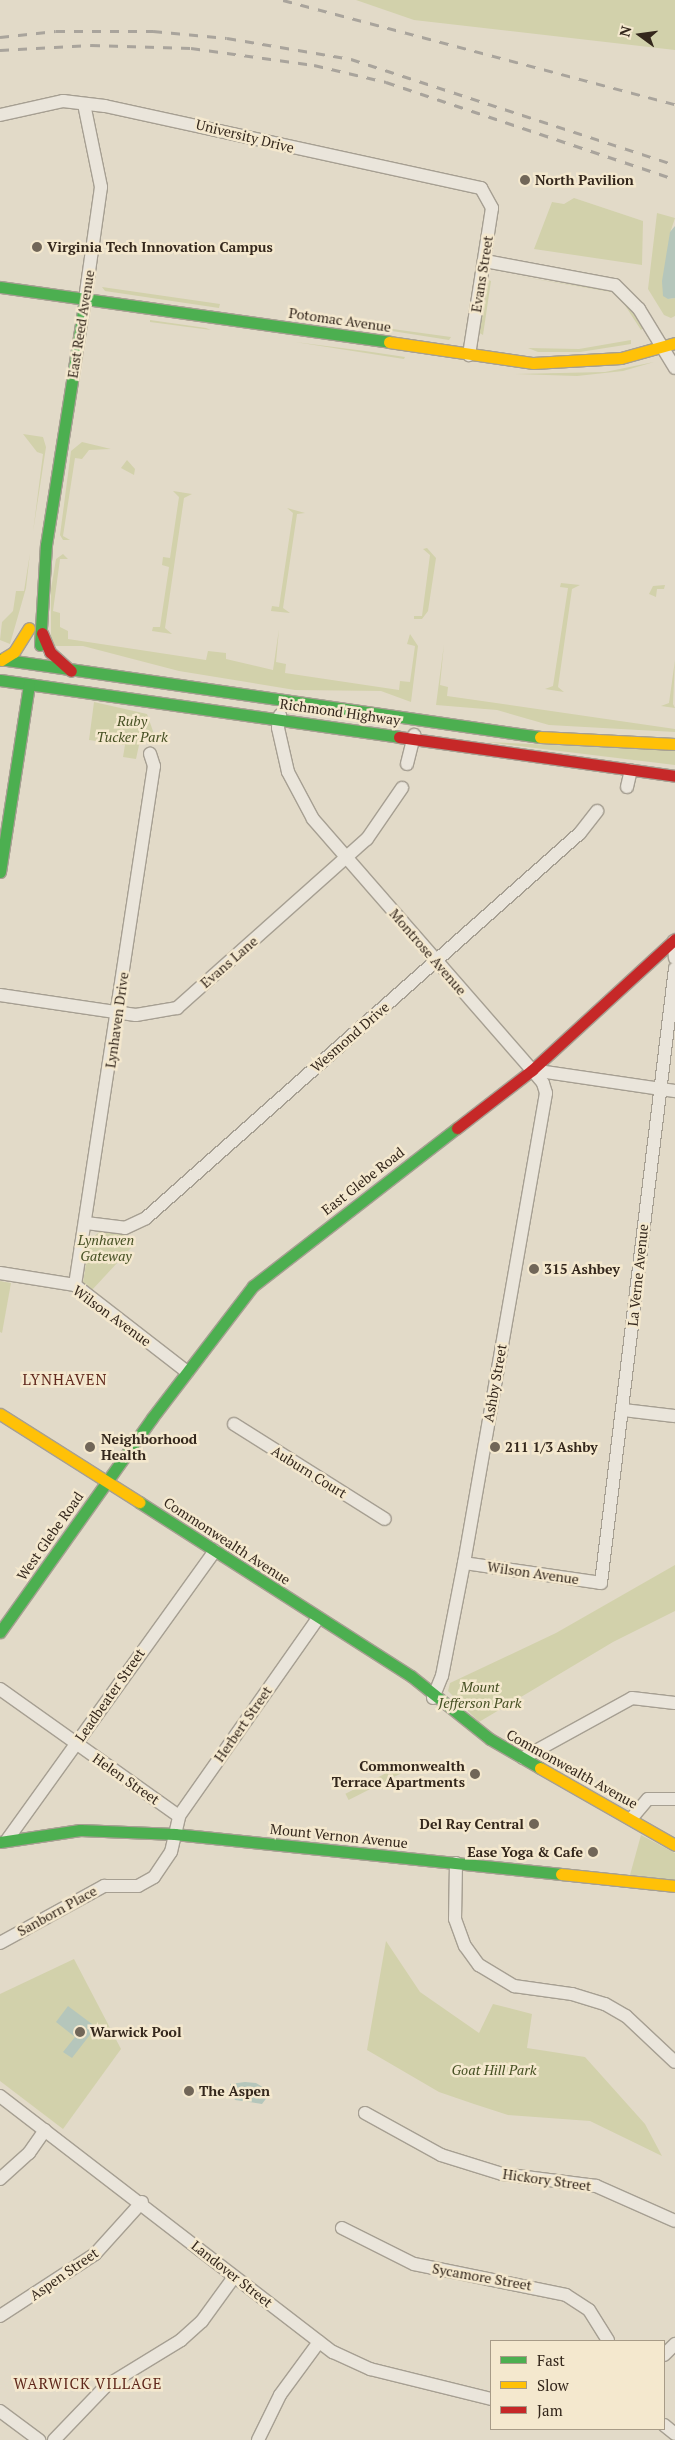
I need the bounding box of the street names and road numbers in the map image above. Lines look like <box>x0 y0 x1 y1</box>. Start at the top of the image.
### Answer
street label: University Drive <box>194 116 296 156</box>
street label: Evans Street <box>468 234 496 314</box>
street label: East Reed Avenue <box>64 269 98 379</box>
street label: Potomac Avenue <box>288 304 392 336</box>
street label: Richmond Highway <box>279 695 401 729</box>
street label: Montrose Avenue <box>386 905 470 999</box>
street label: Evans Lane <box>197 933 261 991</box>
street label: Lynhaven Drive <box>102 971 132 1069</box>
street label: Wesmond Drive <box>308 999 392 1075</box>
street label: East Glebe Road <box>318 1144 408 1218</box>
street label: La Verne Avenue <box>624 1223 652 1327</box>
street label: Wilson Avenue <box>69 1282 155 1350</box>
street label: Ashby Street <box>480 1343 510 1423</box>
street label: Auburn Court <box>268 1442 350 1502</box>
street label: West Glebe Road <box>13 1489 87 1583</box>
street label: Commonwealth Avenue <box>161 1494 293 1588</box>
street label: Wilson Avenue <box>486 1558 580 1588</box>
street label: Leadbeater Street <box>72 1645 148 1745</box>
street label: Herbert Street <box>211 1683 275 1765</box>
street label: Commonwealth Avenue <box>503 1726 641 1812</box>
street label: Helen Street <box>89 1750 163 1808</box>
street label: Mount Vernon Avenue <box>269 1820 409 1852</box>
street label: Sanborn Place <box>14 1882 100 1940</box>
street label: Hickory Street <box>502 2165 592 2195</box>
street label: Landover Street <box>188 2237 276 2311</box>
street label: Aspen Street <box>27 2244 101 2304</box>
street label: Sycamore Street <box>431 2260 533 2294</box>

